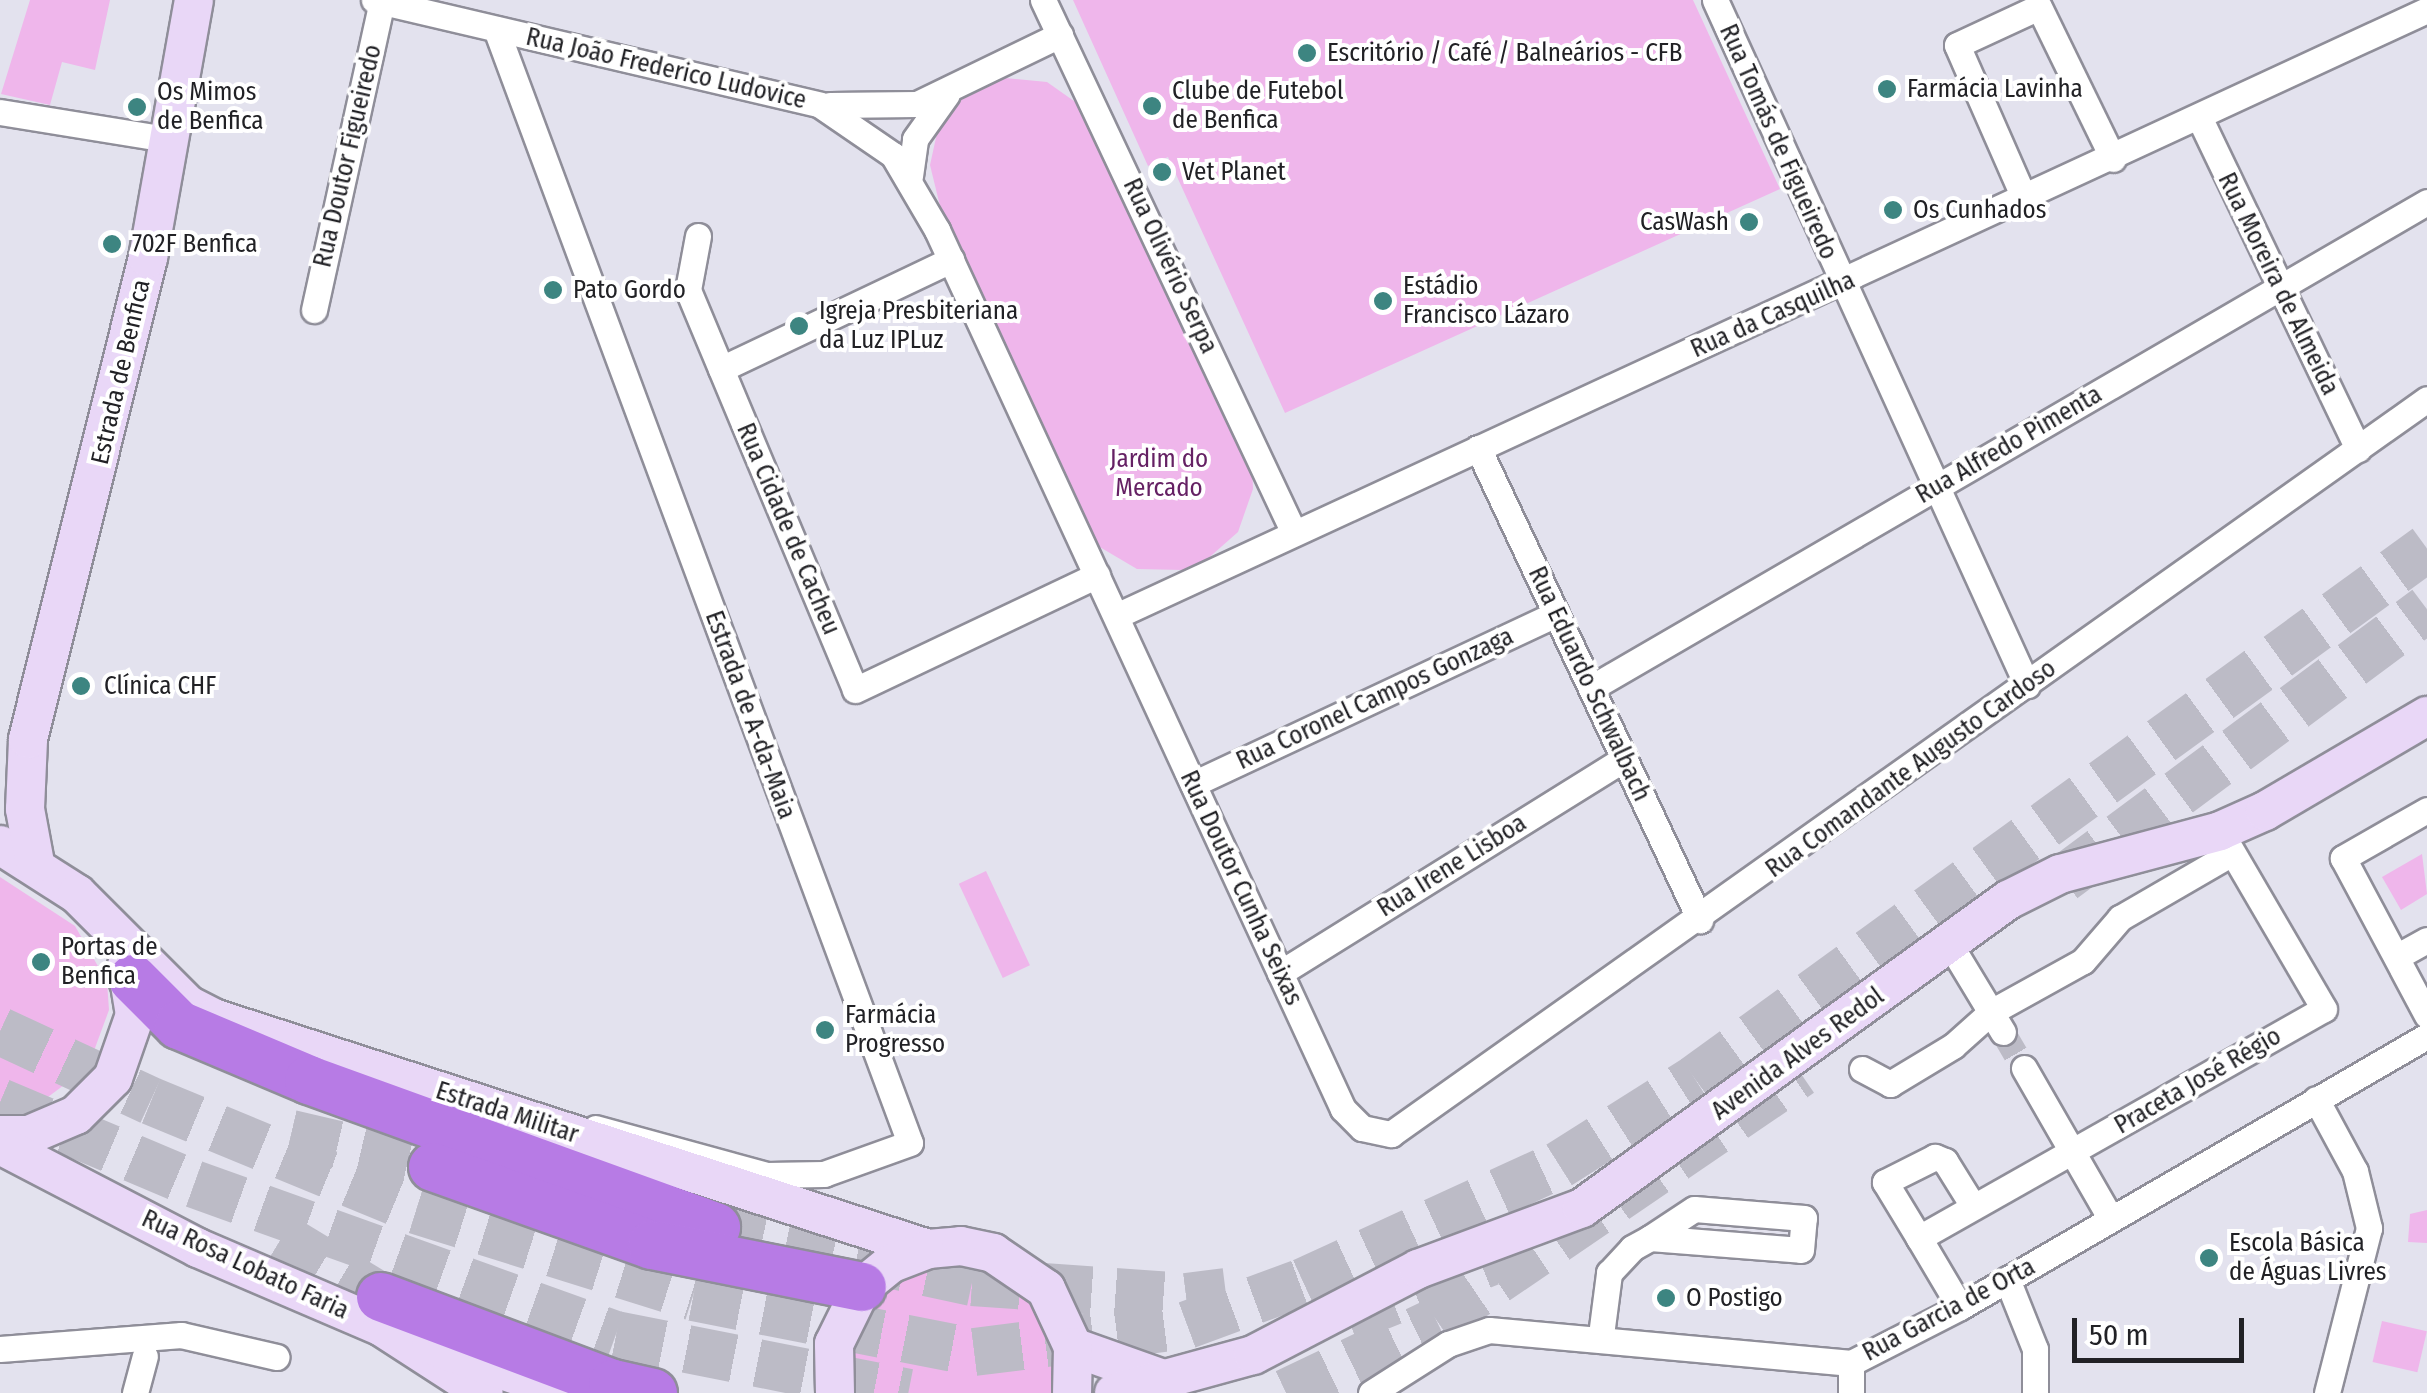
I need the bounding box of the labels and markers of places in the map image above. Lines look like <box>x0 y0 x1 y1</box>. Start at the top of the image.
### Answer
place label: Escritório / Café / Balneários - CFB <box>1327 38 1682 68</box>
marker: Escritório / Café / Balneários - CFB <box>1296 42 1318 64</box>
place label: Farmácia Lavinha <box>1907 74 2083 104</box>
place label: Clube de Futebol de Benfica <box>1172 77 1344 136</box>
place label: Os Mimos de Benfica <box>157 78 264 137</box>
marker: Farmácia Lavinha <box>1876 78 1898 100</box>
marker: Clube de Futebol de Benfica <box>1141 95 1163 117</box>
marker: Os Mimos de Benfica <box>126 96 148 118</box>
place label: Vet Planet <box>1182 157 1286 187</box>
marker: Vet Planet <box>1151 161 1173 183</box>
place label: Os Cunhados <box>1913 195 2046 225</box>
marker: Os Cunhados <box>1882 199 1904 221</box>
place label: CasWash <box>1640 207 1729 237</box>
marker: CasWash <box>1738 211 1760 233</box>
place label: 702F Benfica <box>132 229 257 259</box>
marker: 702F Benfica <box>101 233 123 255</box>
place label: Estádio Francisco Lázaro <box>1403 272 1570 331</box>
place label: Pato Gordo <box>573 275 686 305</box>
marker: Pato Gordo <box>542 279 564 301</box>
marker: Estádio Francisco Lázaro <box>1372 290 1394 312</box>
place label: Igreja Presbiteriana da Luz IPLuz <box>819 297 1018 356</box>
marker: Igreja Presbiteriana da Luz IPLuz <box>788 315 810 337</box>
place label: Clínica CHF <box>104 671 216 701</box>
marker: Clínica CHF <box>68 673 94 699</box>
place label: Portas de Benfica <box>61 933 158 992</box>
marker: Portas de Benfica <box>30 951 52 973</box>
place label: Farmácia Progresso <box>845 1001 945 1060</box>
marker: Farmácia Progresso <box>814 1019 836 1041</box>
place label: Escola Básica de Águas Livres <box>2229 1229 2387 1288</box>
marker: Escola Básica de Águas Livres <box>2198 1247 2220 1269</box>
place label: O Postigo <box>1686 1283 1783 1313</box>
marker: O Postigo <box>1655 1287 1677 1309</box>

